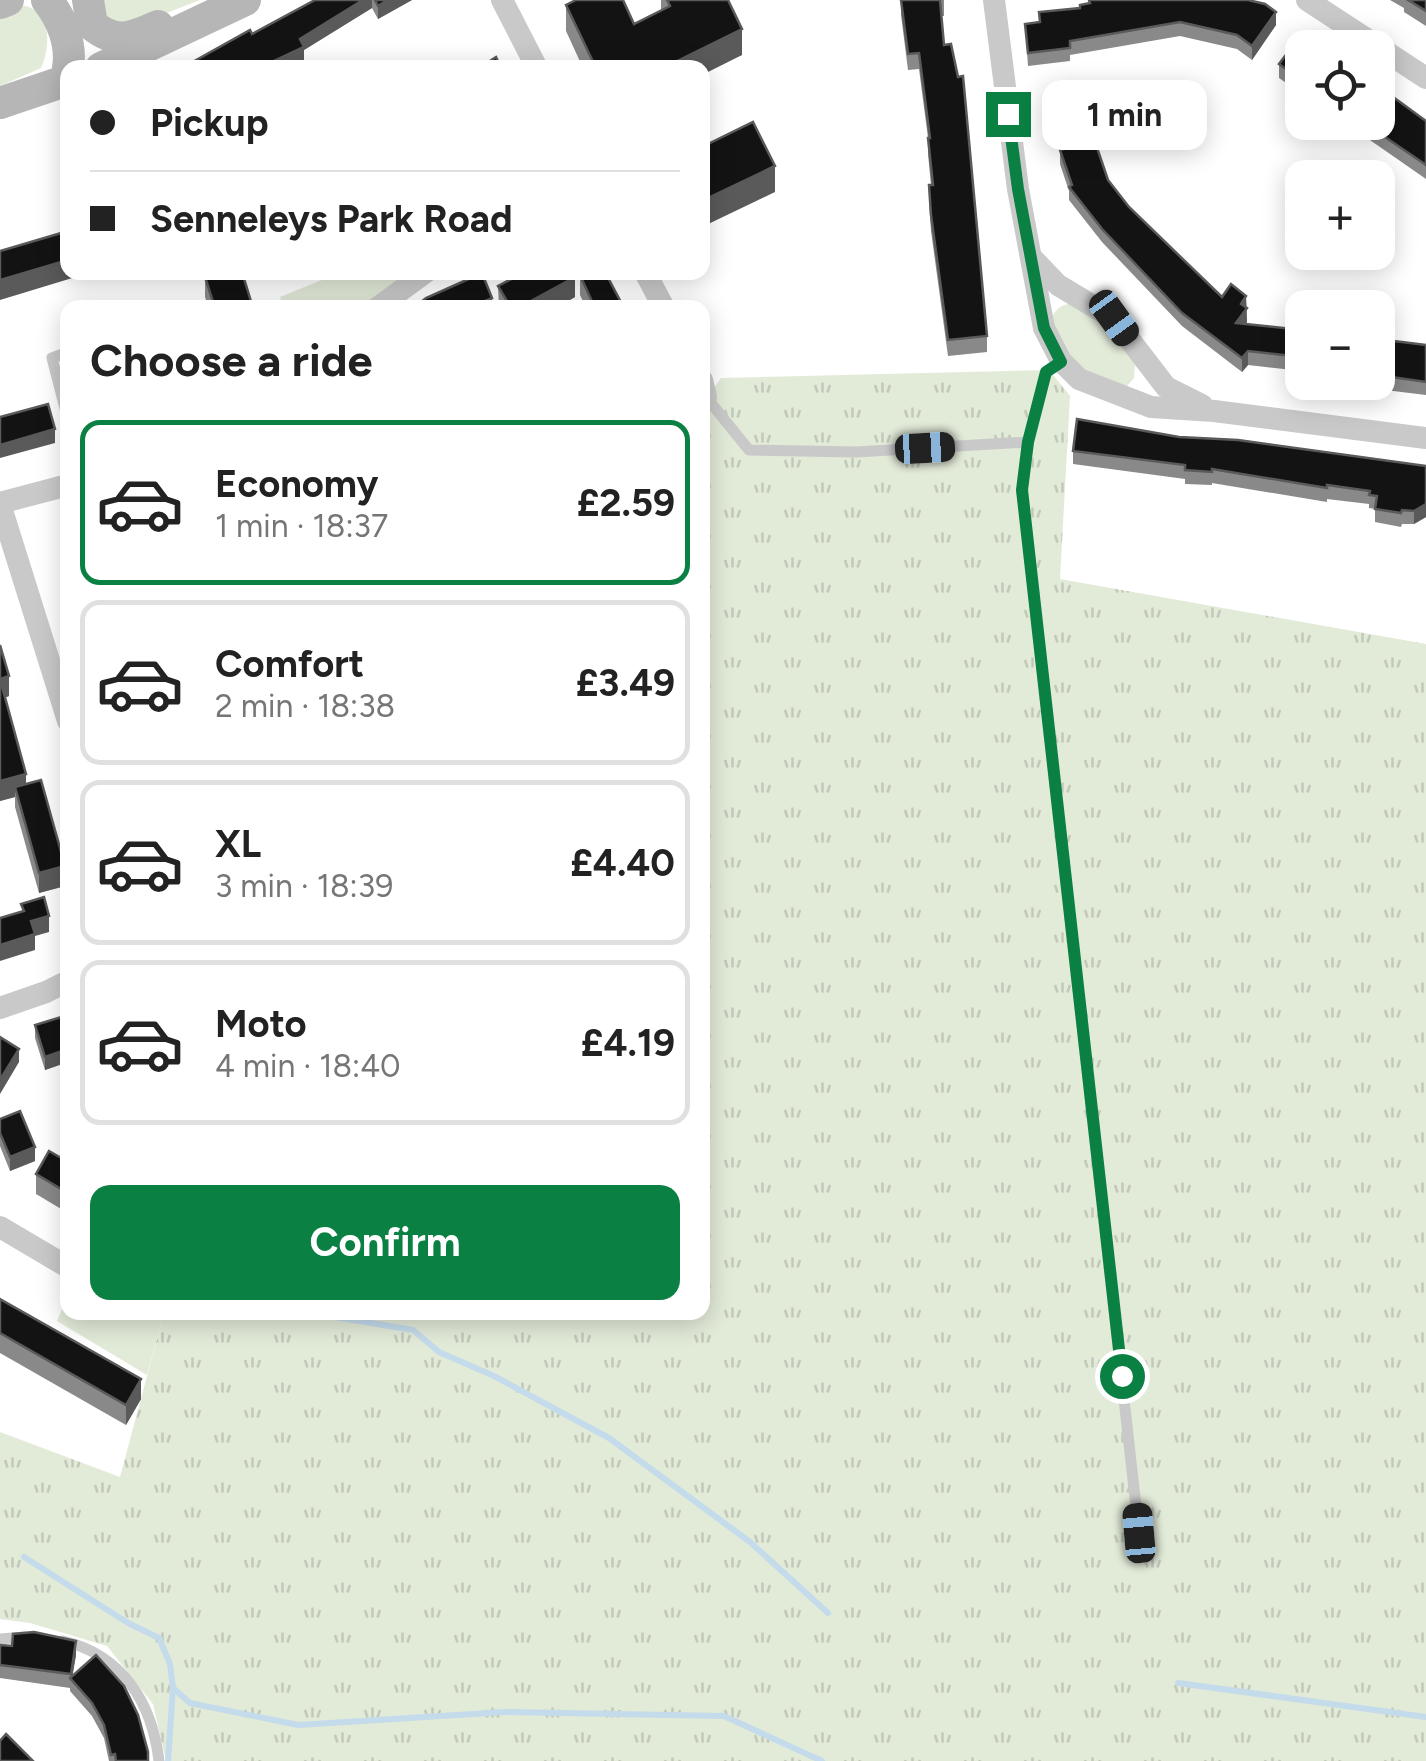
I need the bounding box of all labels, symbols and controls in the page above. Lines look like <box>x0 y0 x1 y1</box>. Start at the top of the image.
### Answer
map controls <box>1285 30 1395 400</box>
button: locate <box>1285 30 1395 140</box>
callout: 1 min <box>1043 79 1208 149</box>
route end <box>986 92 1031 137</box>
text: 1 min <box>1087 96 1162 134</box>
text: Pickup <box>150 100 268 146</box>
button: + <box>1285 160 1395 270</box>
text: Senneleys Park Road <box>150 196 513 242</box>
car <box>1084 285 1144 351</box>
button: − <box>1285 290 1395 400</box>
text: Choose a ride <box>90 333 372 387</box>
car <box>894 431 956 465</box>
icon: car <box>95 458 185 548</box>
text: Economy <box>215 461 378 507</box>
text: £2.59 <box>577 480 675 526</box>
text: 1 min · 18:37 <box>215 507 388 545</box>
icon: car <box>95 638 185 728</box>
text: Comfort <box>215 641 364 687</box>
text: £3.49 <box>576 660 675 706</box>
text: 2 min · 18:38 <box>215 687 395 725</box>
icon: car <box>95 818 185 908</box>
text: XL <box>215 821 261 867</box>
text: £4.40 <box>570 840 675 886</box>
text: 3 min · 18:39 <box>215 867 393 905</box>
icon: car <box>95 998 185 1088</box>
text: Moto <box>215 1001 307 1047</box>
text: £4.19 <box>581 1020 675 1066</box>
text: 4 min · 18:40 <box>215 1047 401 1085</box>
button: Confirm <box>90 1185 680 1300</box>
route start <box>1100 1354 1145 1399</box>
car <box>1121 1502 1157 1564</box>

